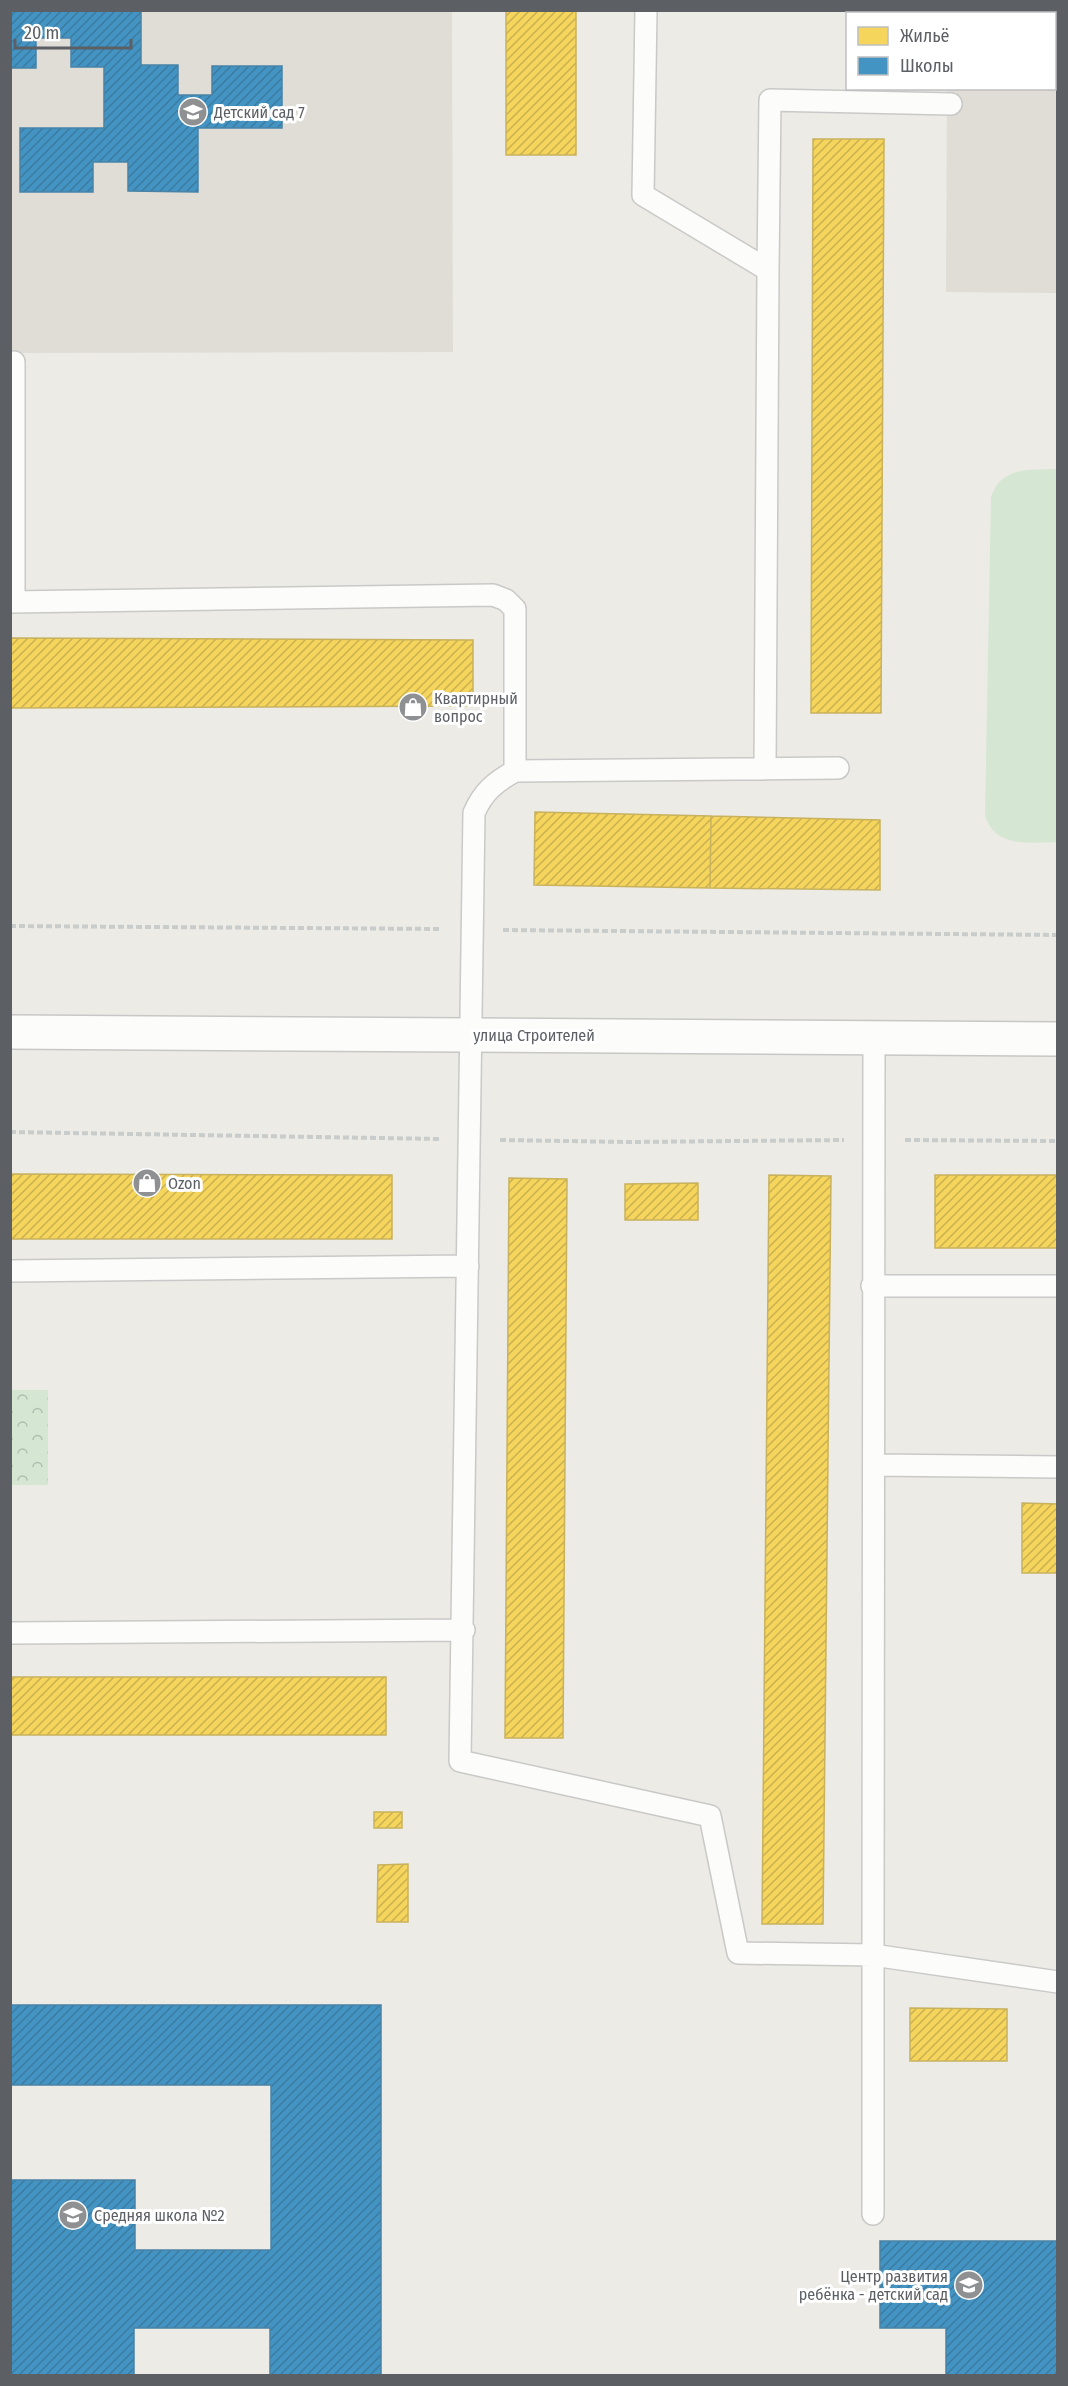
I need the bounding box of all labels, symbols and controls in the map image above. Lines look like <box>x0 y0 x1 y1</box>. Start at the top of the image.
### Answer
scale bar <box>15 12 130 50</box>
legend <box>846 12 1056 90</box>
text: 20 m <box>24 22 59 44</box>
text: Жильё <box>900 25 950 47</box>
text: Школы <box>900 55 954 77</box>
school or university icon: Детский сад 7 <box>177 96 209 128</box>
place label: Детский сад 7 <box>213 103 305 122</box>
place label: Квартирный вопрос <box>434 689 518 726</box>
shop icon: Квартирный вопрос <box>397 691 429 723</box>
street label: улица Строителей <box>473 1026 595 1045</box>
shop icon: Ozon <box>131 1167 163 1199</box>
place label: Ozon <box>168 1174 201 1193</box>
school or university icon: Средняя школа №2 <box>57 2199 89 2231</box>
place label: Средняя школа №2 <box>94 2206 225 2225</box>
place label: Центр развития ребёнка - детский сад <box>799 2267 948 2304</box>
school or university icon: Центр развития ребёнка - детский сад <box>953 2269 985 2301</box>

